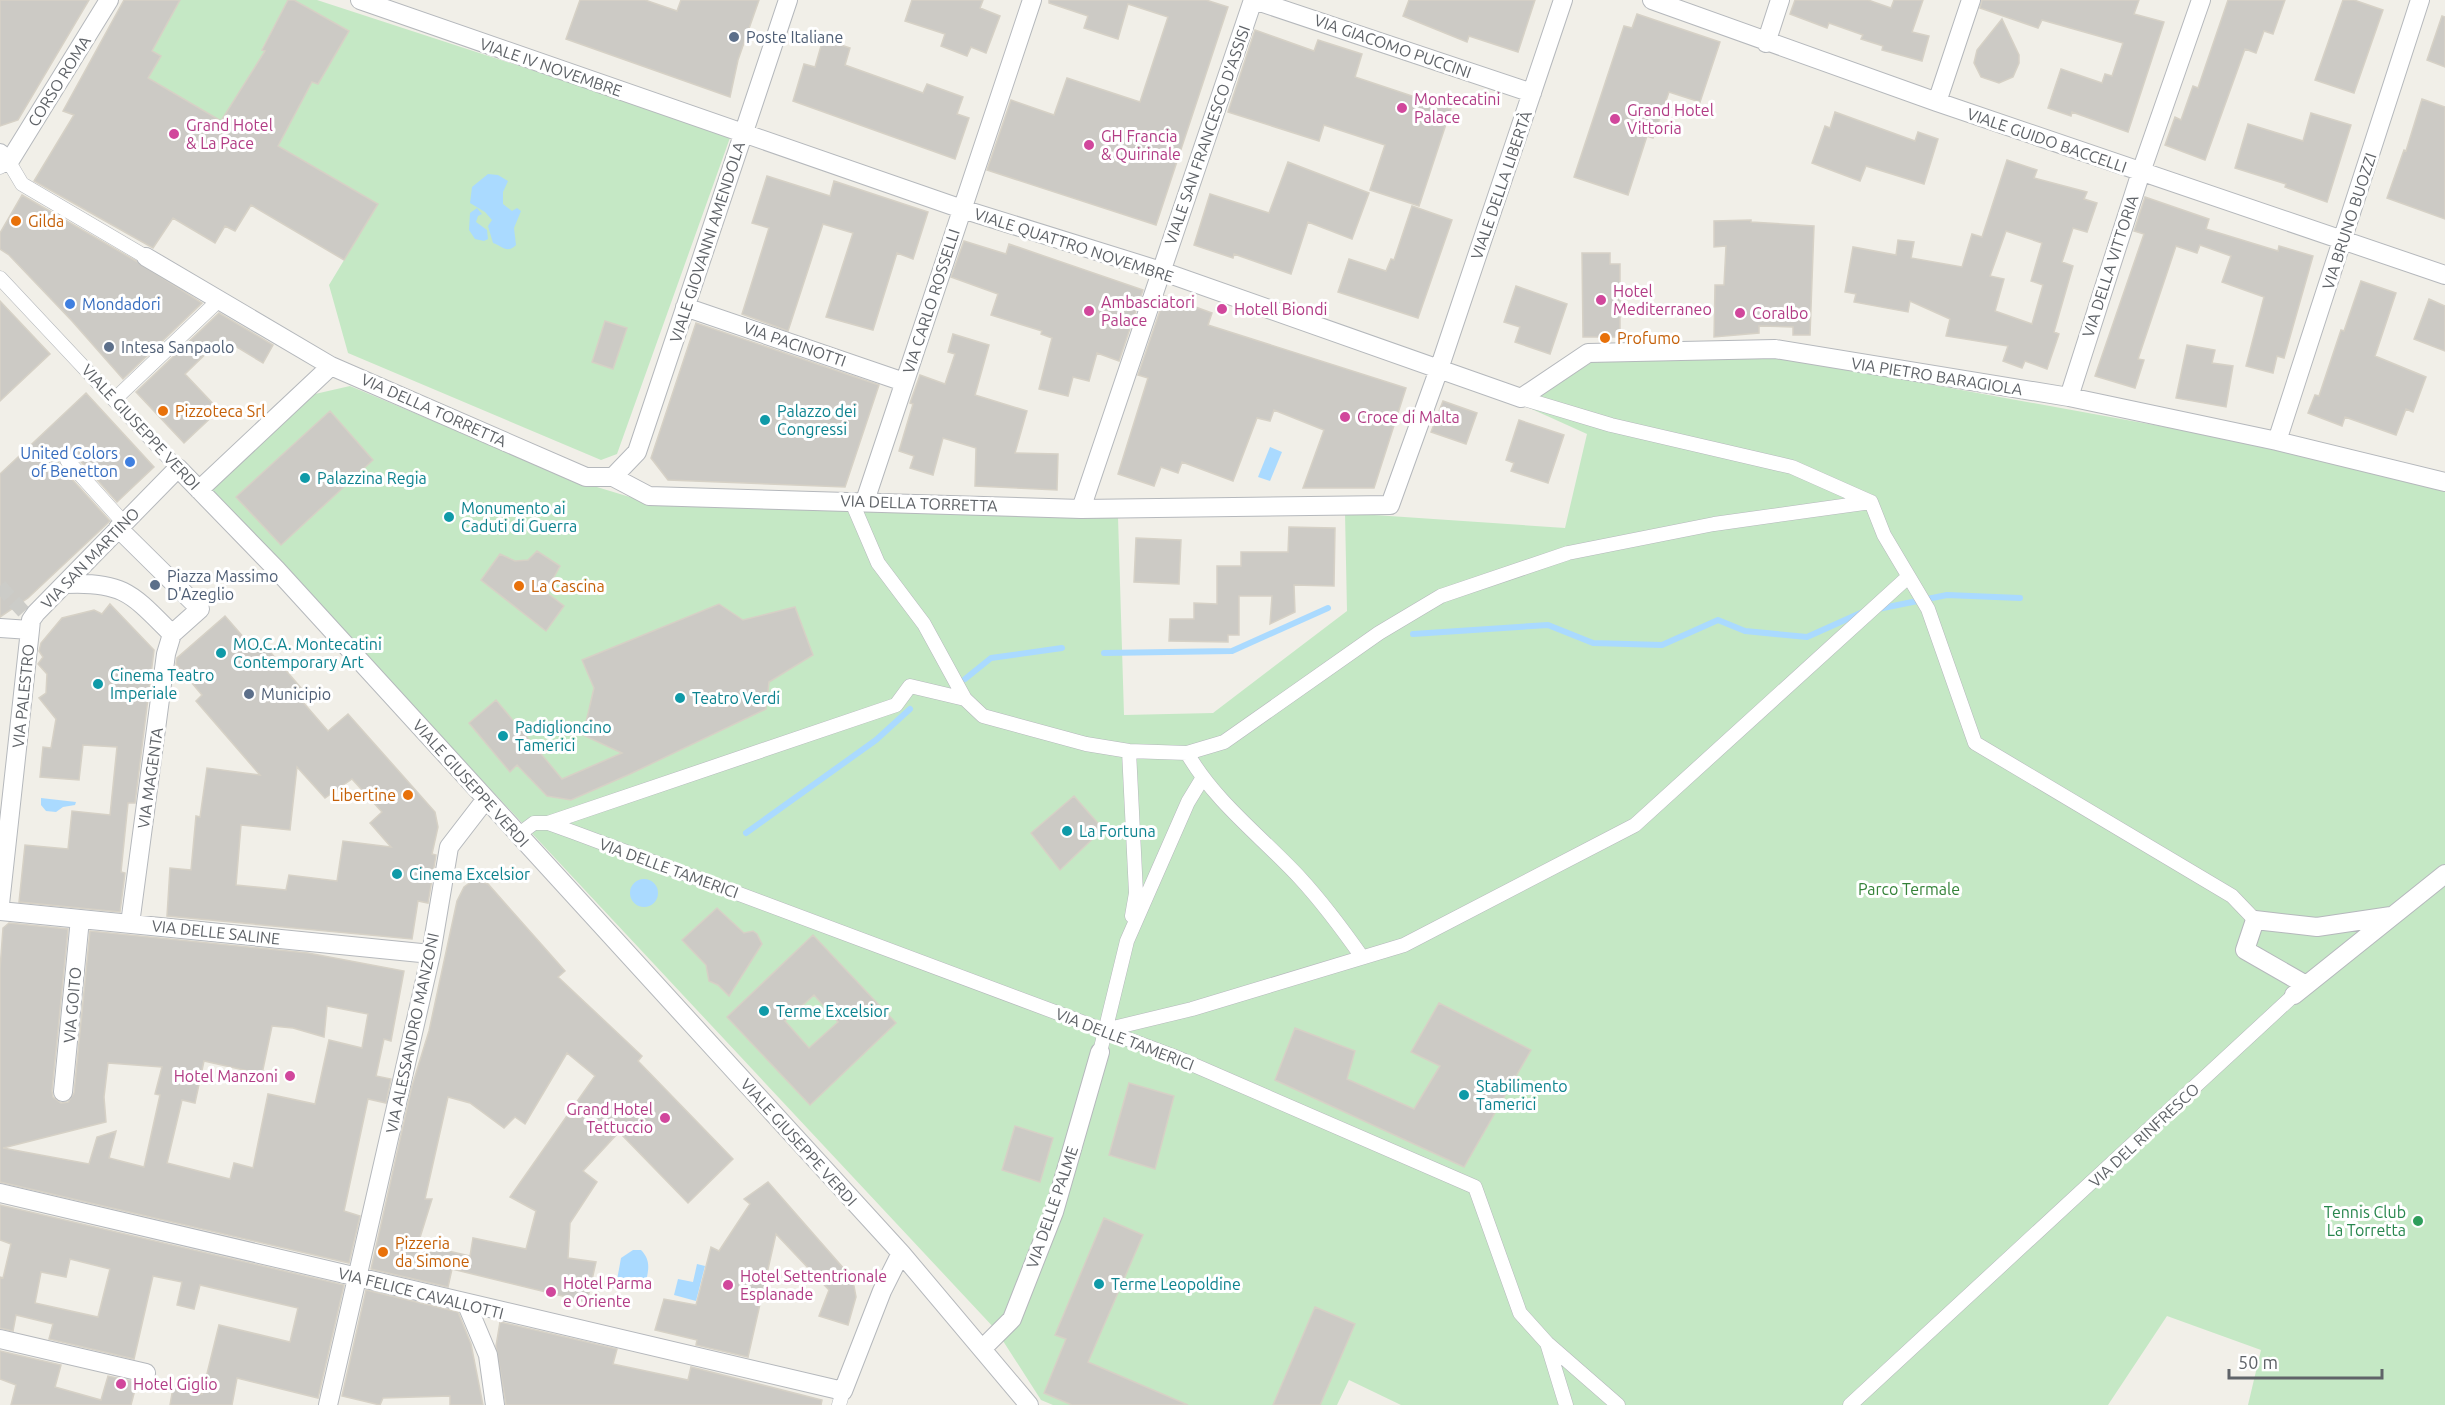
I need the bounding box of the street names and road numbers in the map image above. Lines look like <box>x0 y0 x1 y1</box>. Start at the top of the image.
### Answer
street label: VIA GIACOMO PUCCINI <box>1312 11 1474 81</box>
street label: VIALE SAN FRANCESCO D'ASSISI <box>1161 23 1253 247</box>
street label: CORSO ROMA <box>24 32 94 130</box>
street label: VIALE IV NOVEMBRE <box>478 34 624 100</box>
street label: VIALE GUIDO BACCELLI <box>1965 104 2129 176</box>
street label: VIALE DELLA LIBERTÀ <box>1465 107 1535 262</box>
street label: VIALE GIOVANNI AMENDOLA <box>666 139 748 345</box>
street label: VIA BRUNO BUOZZI <box>2318 150 2380 292</box>
street label: VIA DELLA VITTORIA <box>2079 192 2142 339</box>
street label: VIALE QUATTRO NOVEMBRE <box>972 204 1176 286</box>
street label: VIA CARLO ROSSELLI <box>899 226 963 376</box>
street label: VIA PACINOTTI <box>741 318 849 370</box>
street label: VIA PIETRO BARAGIOLA <box>1850 354 2025 399</box>
street label: VIALE GIUSEPPE VERDI <box>78 361 204 493</box>
street label: VIA DELLA TORRETTA <box>359 370 510 450</box>
street label: VIA DELLA TORRETTA <box>840 491 998 515</box>
street label: VIA SAN MARTINO <box>37 504 143 612</box>
street label: VIA PALESTRO <box>9 643 37 749</box>
street label: VIALE GIUSEPPE VERDI <box>409 716 533 850</box>
street label: VIA MAGENTA <box>134 726 166 830</box>
street label: VIA DELLE TAMERICI <box>597 834 741 902</box>
street label: VIA DELLE SALINE <box>151 916 281 948</box>
street label: VIA ALESSANDRO MANZONI <box>382 931 442 1135</box>
street label: VIA GOITO <box>60 966 84 1044</box>
street label: VIA DELLE TAMERICI <box>1053 1004 1197 1074</box>
street label: VIALE GIUSEPPE VERDI <box>737 1075 861 1209</box>
street label: VIA DEL RINFRESCO <box>2085 1079 2203 1191</box>
street label: VIA DELLE PALME <box>1023 1144 1081 1270</box>
street label: VIA FELICE CAVALLOTTI <box>336 1264 506 1322</box>

